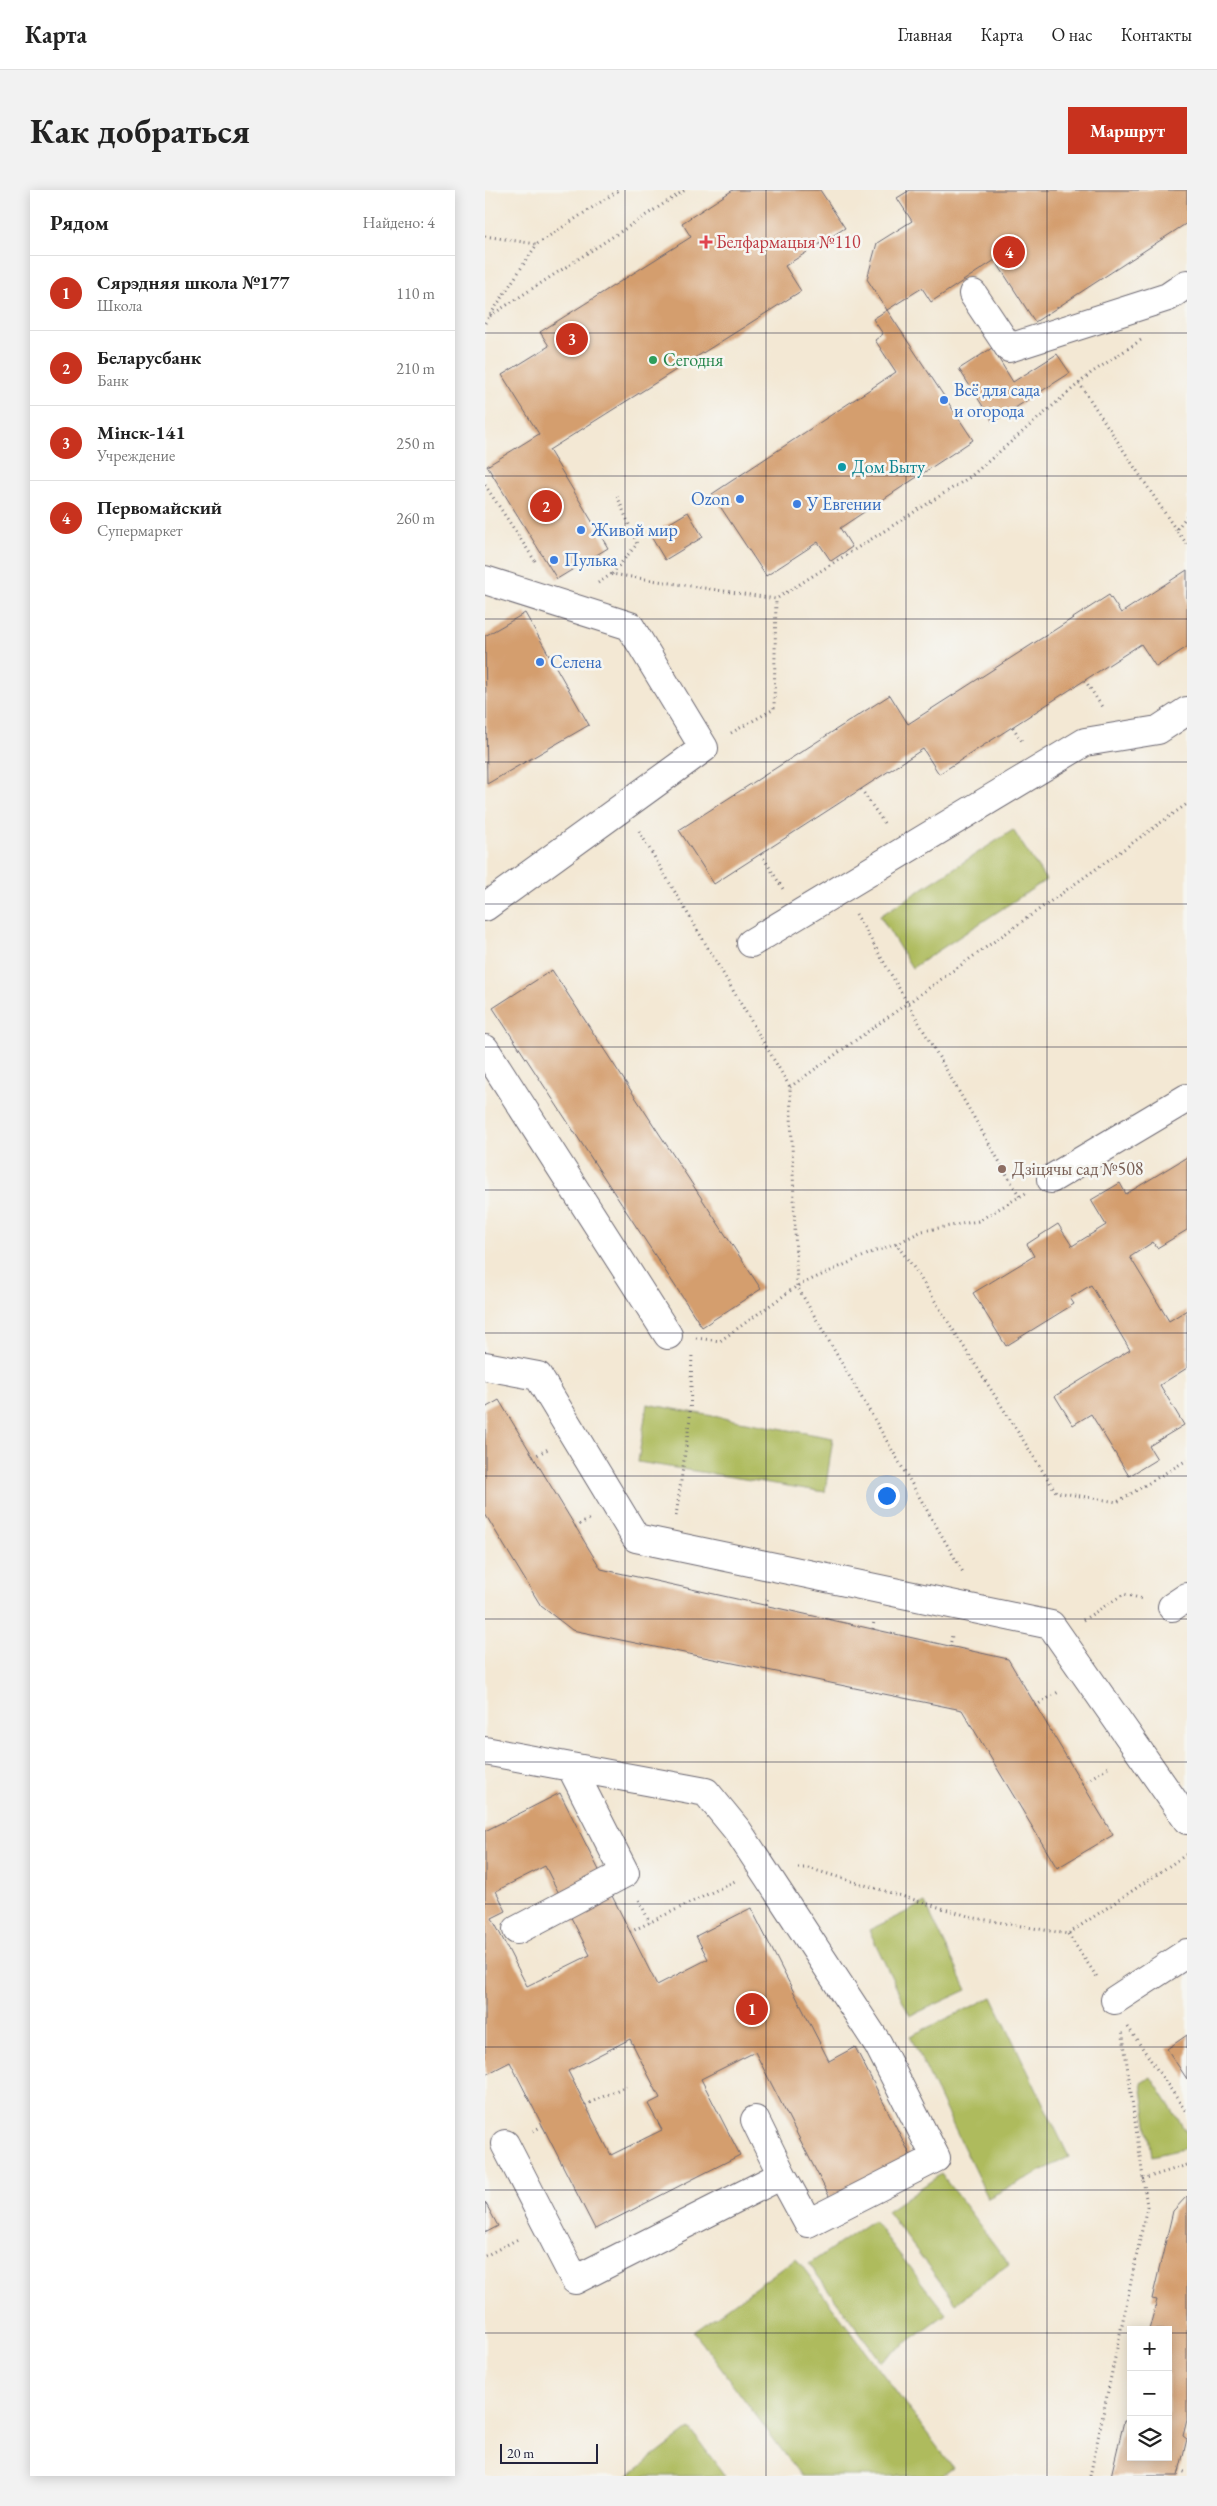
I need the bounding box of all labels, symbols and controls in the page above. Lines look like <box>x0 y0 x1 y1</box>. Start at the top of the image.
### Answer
text: Карта <box>25 19 87 50</box>
text: Главная <box>898 23 952 46</box>
text: Карта <box>980 23 1023 46</box>
text: О нас <box>1051 23 1093 46</box>
text: Контакты <box>1121 23 1192 46</box>
button: Маршрут <box>1068 107 1187 154</box>
text: Как добраться <box>30 108 250 153</box>
text: Рядом <box>50 209 109 236</box>
text: Найдено: 4 <box>363 212 435 233</box>
place label: Белфармацыя №110 <box>716 230 861 253</box>
pin: 4 <box>993 233 1025 271</box>
marker: Белфармацыя №110 <box>700 236 712 248</box>
text: Сярэдняя школа №177 <box>97 270 290 295</box>
text: 1 <box>62 283 70 304</box>
text: 110 m <box>396 283 435 304</box>
text: Школа <box>97 295 142 316</box>
pin: 3 <box>556 320 588 358</box>
text: Беларусбанк <box>97 345 201 370</box>
place label: Сегодня <box>663 348 723 371</box>
marker: Сегодня <box>647 354 659 366</box>
text: 2 <box>62 358 70 379</box>
text: 210 m <box>396 358 435 379</box>
text: Банк <box>97 370 129 391</box>
place label: Всё для сада и огорода <box>954 378 1041 422</box>
marker: Всё для сада и огорода <box>938 394 950 406</box>
text: Мінск-141 <box>97 420 185 445</box>
text: 3 <box>62 433 70 454</box>
text: 250 m <box>396 433 435 454</box>
text: Учреждение <box>97 445 175 466</box>
place label: Дом Быту <box>852 455 925 478</box>
marker: Дом Быту <box>836 461 848 473</box>
pin: 2 <box>530 487 562 525</box>
place label: Ozon <box>691 487 730 510</box>
place label: У Евгении <box>806 492 882 515</box>
marker: Ozon <box>734 493 746 505</box>
text: Первомайский <box>97 495 222 520</box>
marker: У Евгении <box>791 498 803 510</box>
text: 4 <box>62 508 70 529</box>
text: 260 m <box>396 508 435 529</box>
place label: Живой мир <box>590 518 678 541</box>
text: Супермаркет <box>97 520 183 541</box>
marker: Живой мир <box>575 524 587 536</box>
place label: Пулька <box>564 548 618 571</box>
marker: Пулька <box>548 554 560 566</box>
place label: Селена <box>550 650 603 673</box>
marker: Селена <box>534 656 546 668</box>
place label: Дзіцячы сад №508 <box>1012 1157 1144 1180</box>
marker: Дзіцячы сад №508 <box>996 1163 1008 1175</box>
your location <box>874 1483 900 1509</box>
pin: 1 <box>736 1990 768 2028</box>
map controls <box>1127 2326 1172 2461</box>
button: + <box>1127 2326 1172 2371</box>
button: − <box>1127 2371 1172 2416</box>
button: layers <box>1127 2416 1172 2461</box>
scale bar <box>500 2441 597 2464</box>
text: 20 m <box>507 2444 534 2462</box>

